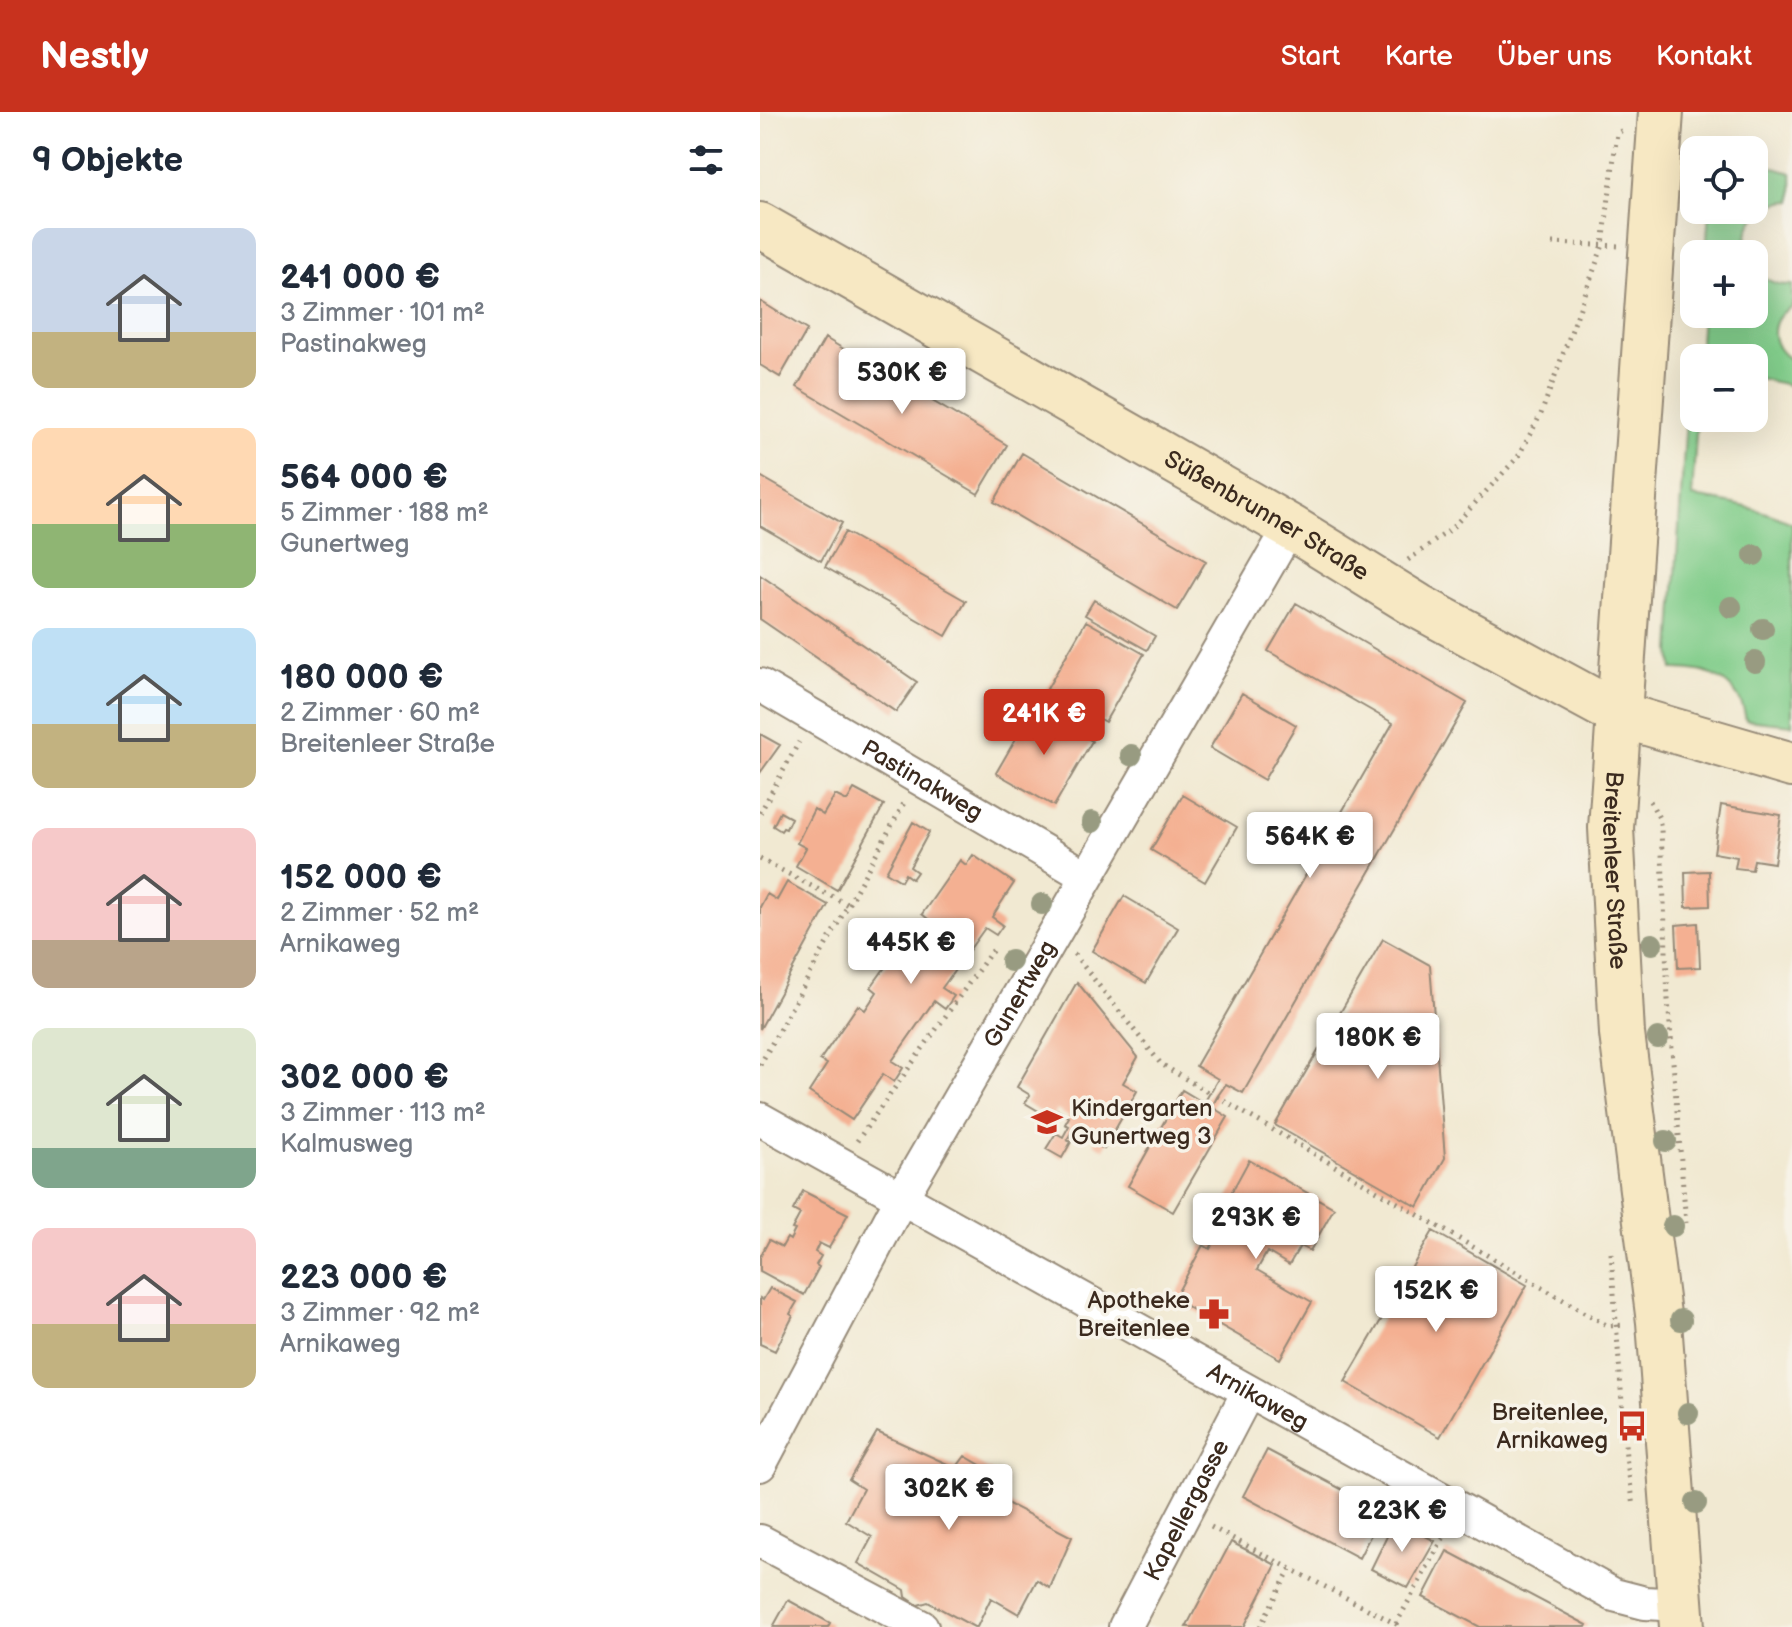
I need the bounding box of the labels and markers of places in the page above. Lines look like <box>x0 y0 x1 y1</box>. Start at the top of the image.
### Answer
pin: 530K € <box>837 348 967 416</box>
pin: 241K € <box>979 689 1109 757</box>
pin: 564K € <box>1245 812 1375 880</box>
pin: 445K € <box>846 918 976 986</box>
pin: 180K € <box>1313 1013 1443 1081</box>
place label: Kindergarten Gunertweg 3 <box>1071 1094 1213 1151</box>
school or university icon: Kindergarten Gunertweg 3 <box>1030 1105 1064 1139</box>
pin: 293K € <box>1191 1193 1321 1261</box>
pin: 152K € <box>1371 1266 1501 1334</box>
place label: Apotheke Breitenlee <box>1077 1286 1190 1343</box>
pharmacy icon: Apotheke Breitenlee <box>1197 1297 1231 1331</box>
place label: Breitenlee, Arnikaweg <box>1492 1398 1608 1455</box>
bus stop icon: Breitenlee, Arnikaweg <box>1615 1409 1649 1443</box>
pin: 302K € <box>884 1464 1014 1532</box>
pin: 223K € <box>1337 1486 1467 1554</box>

